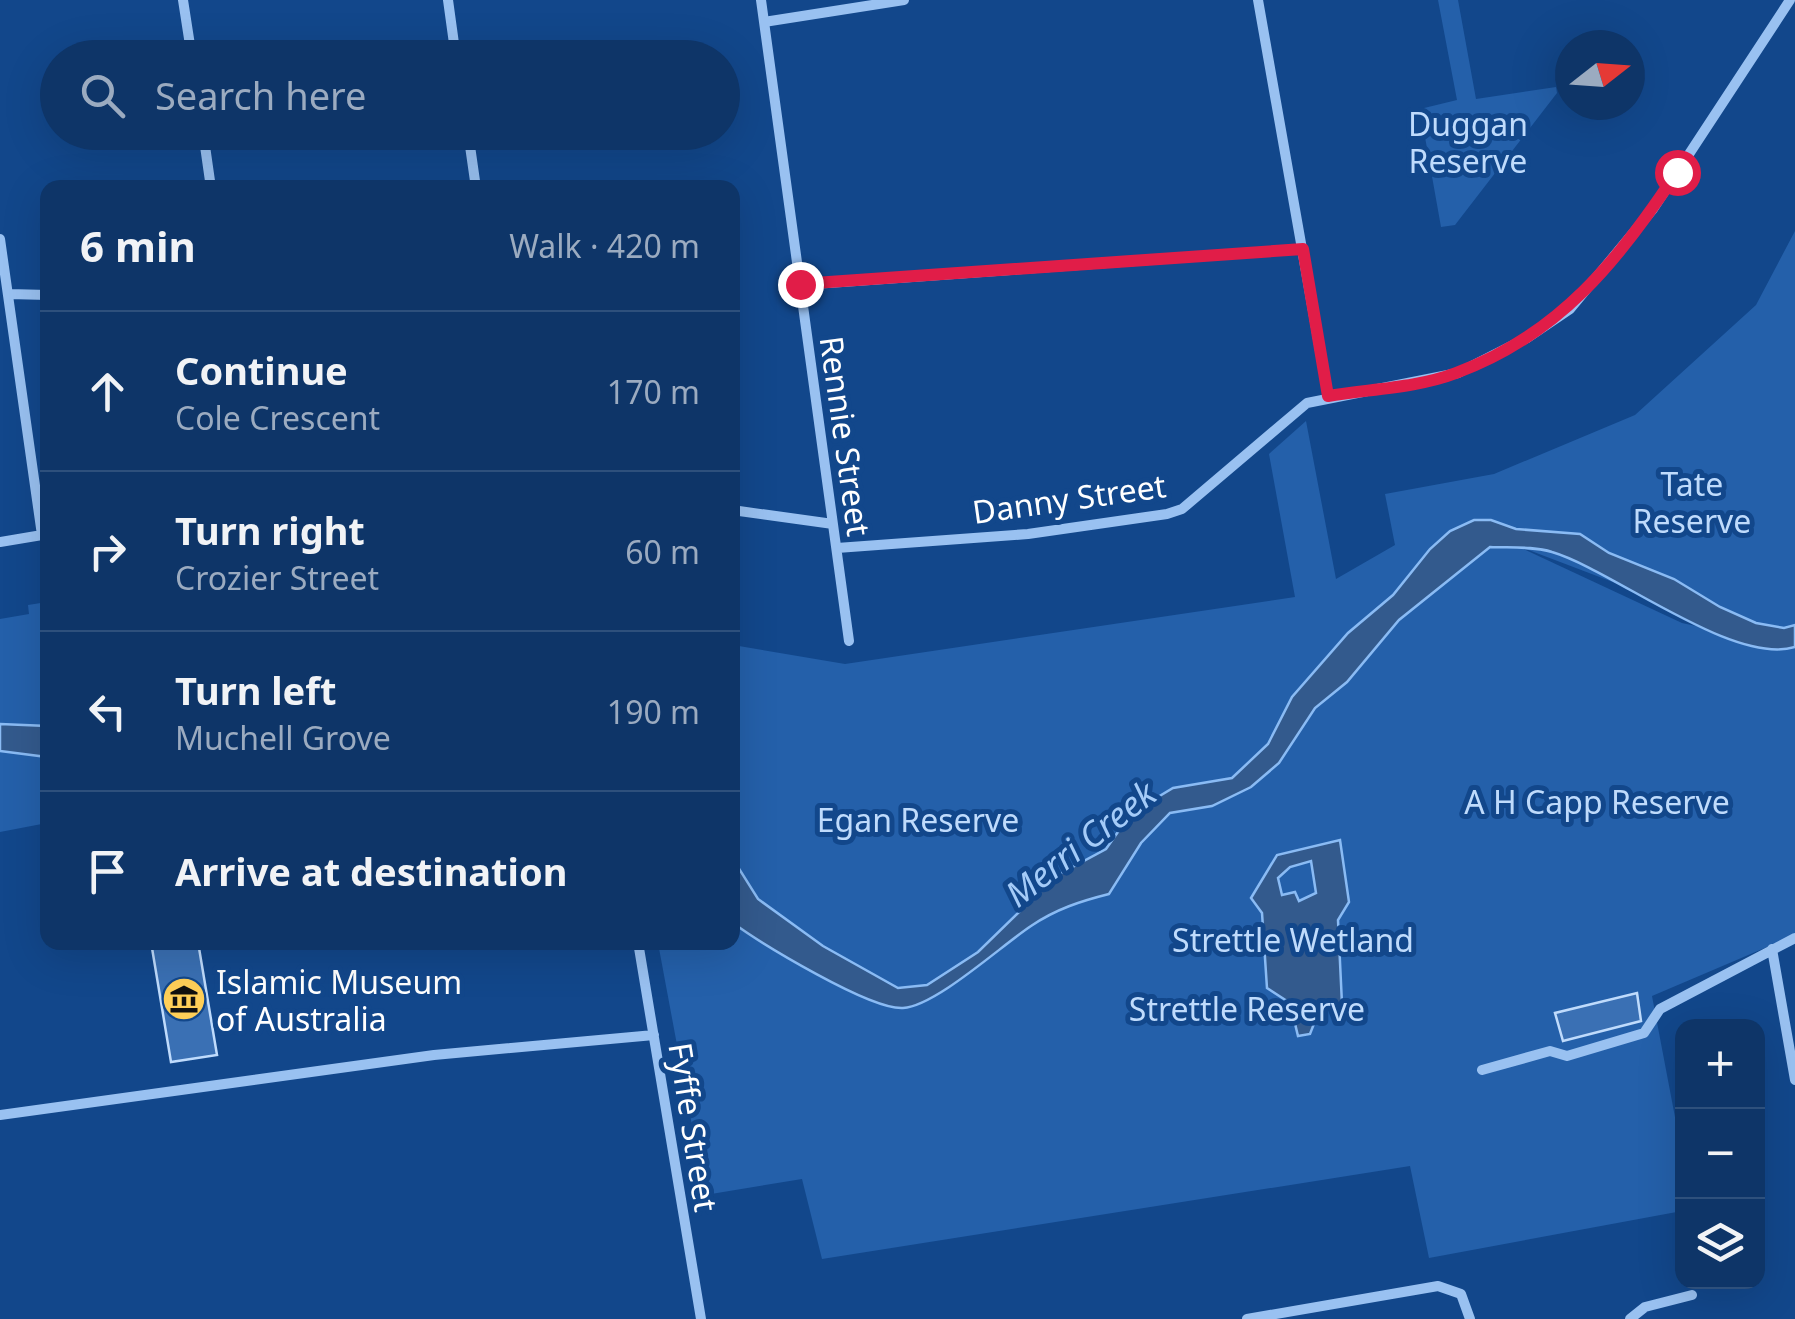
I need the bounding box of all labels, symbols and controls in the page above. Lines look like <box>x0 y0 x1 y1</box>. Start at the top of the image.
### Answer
north arrow <box>1555 30 1645 120</box>
search box <box>40 40 740 150</box>
icon: search <box>75 68 130 123</box>
text: Search here <box>155 69 366 121</box>
park label: Duggan Reserve <box>1408 102 1528 182</box>
route start <box>1655 150 1701 196</box>
text: 6 min <box>80 217 196 274</box>
text: Walk · 420 m <box>509 224 700 267</box>
route end <box>778 262 824 308</box>
street label: Rennie Street <box>811 333 881 539</box>
text: Continue <box>175 344 348 396</box>
icon: ahead <box>80 364 135 419</box>
text: 170 m <box>607 370 700 413</box>
text: Cole Crescent <box>175 396 380 439</box>
park label: Tate Reserve <box>1633 462 1751 542</box>
street label: Danny Street <box>970 463 1168 533</box>
text: Turn right <box>175 504 365 556</box>
icon: right <box>80 524 135 579</box>
text: 60 m <box>625 530 700 573</box>
text: Crozier Street <box>175 556 379 599</box>
text: Turn left <box>175 664 337 716</box>
icon: left <box>80 684 135 739</box>
text: 190 m <box>607 690 700 733</box>
text: Muchell Grove <box>175 716 391 759</box>
water label: Merri Creek <box>995 768 1166 917</box>
park label: A H Capp Reserve <box>1464 780 1730 823</box>
park label: Egan Reserve <box>817 798 1019 841</box>
icon: arrive <box>80 844 135 899</box>
text: Arrive at destination <box>175 845 567 897</box>
park label: Strettle Wetland <box>1172 918 1414 961</box>
place label: Islamic Museum of Australia <box>216 960 462 1040</box>
museum icon: Islamic Museum of Australia <box>161 976 207 1022</box>
park label: Strettle Reserve <box>1129 987 1365 1030</box>
map controls <box>1675 1019 1765 1289</box>
button: + <box>1675 1019 1765 1109</box>
street label: Fyffe Street <box>659 1039 729 1215</box>
button: − <box>1675 1109 1765 1199</box>
button: layers <box>1675 1199 1765 1289</box>

